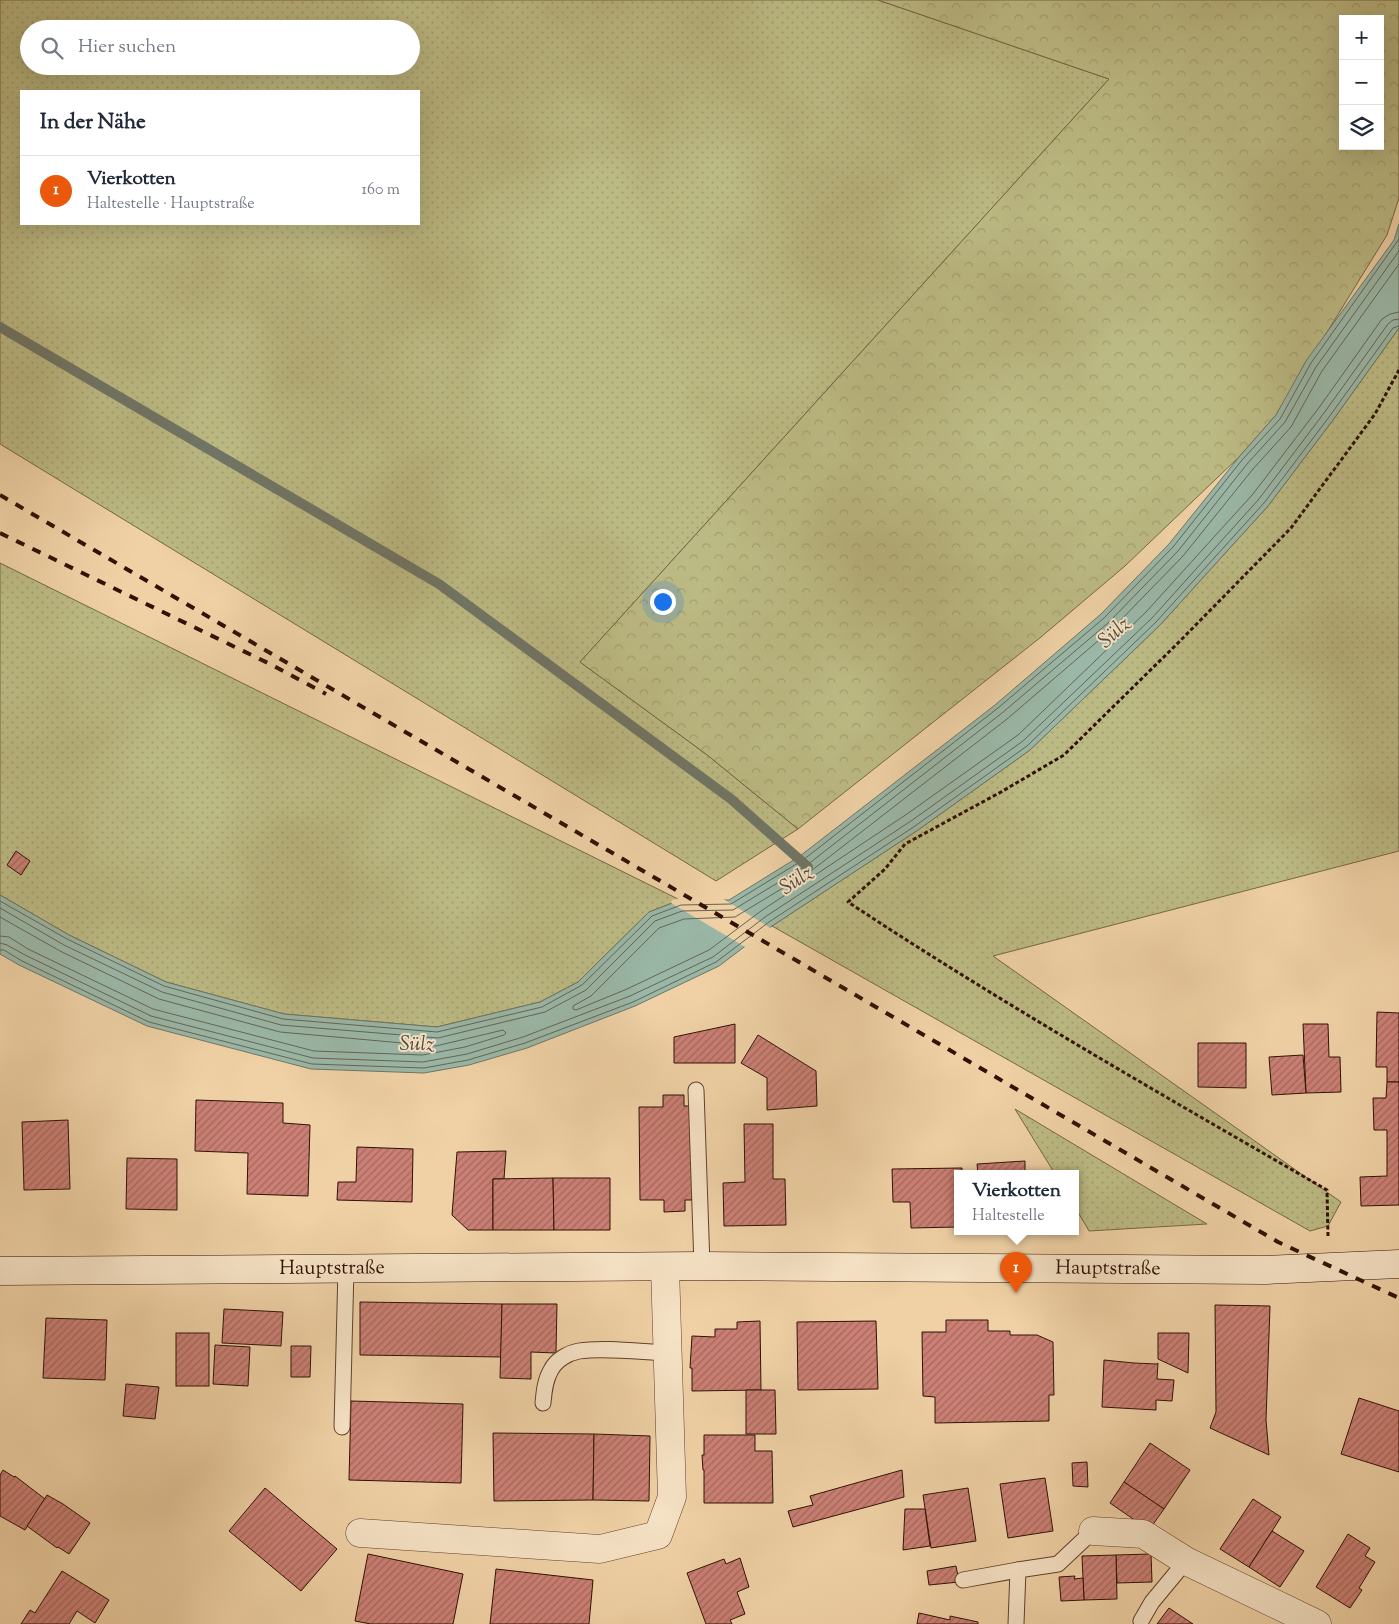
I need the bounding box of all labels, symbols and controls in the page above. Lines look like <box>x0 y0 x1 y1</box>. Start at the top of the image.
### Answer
map controls <box>1339 15 1384 150</box>
button: + <box>1339 15 1384 60</box>
search box <box>20 20 420 75</box>
icon: search <box>38 34 66 62</box>
text: Hier suchen <box>78 34 176 61</box>
button: − <box>1339 60 1384 105</box>
button: layers <box>1339 105 1384 150</box>
text: In der Nähe <box>40 108 146 138</box>
text: Vierkotten <box>87 166 176 193</box>
text: 1 <box>53 179 59 202</box>
text: 160 m <box>362 179 400 202</box>
text: Haltestelle · Hauptstraße <box>87 193 255 216</box>
your location <box>650 589 676 615</box>
water label: Sülz <box>1092 610 1138 656</box>
water label: Sülz <box>774 858 820 903</box>
water label: Sülz <box>399 1030 435 1060</box>
popup <box>954 1170 1079 1235</box>
text: Vierkotten <box>972 1178 1061 1205</box>
text: Haltestelle <box>972 1205 1045 1228</box>
pin: 1 <box>1000 1252 1032 1293</box>
street label: Hauptstraße <box>279 1254 385 1284</box>
street label: Hauptstraße <box>1055 1254 1161 1284</box>

